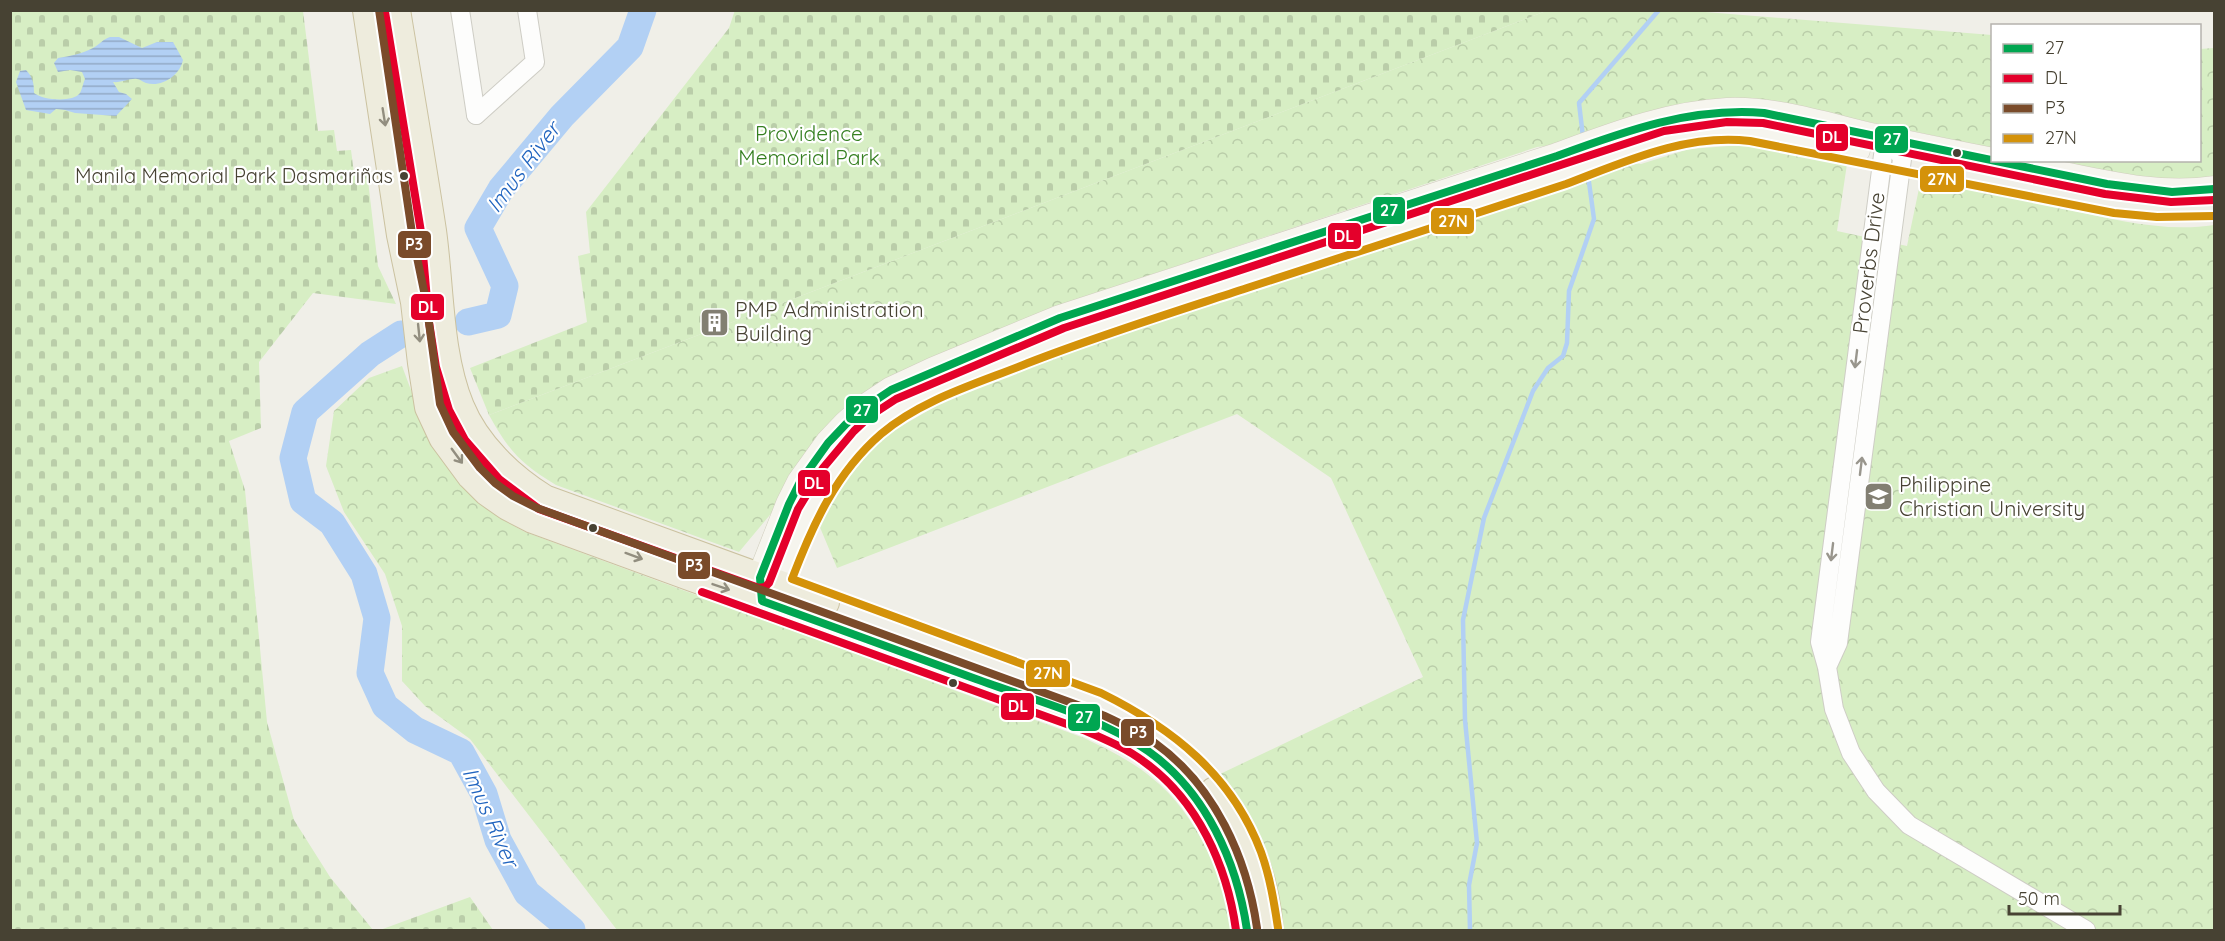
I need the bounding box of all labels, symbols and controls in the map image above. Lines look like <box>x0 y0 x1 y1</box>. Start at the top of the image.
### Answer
legend <box>1991 24 2201 162</box>
text: 27 <box>2045 36 2064 59</box>
text: DL <box>2045 66 2068 89</box>
text: P3 <box>2045 96 2065 119</box>
one-way arrow <box>378 107 389 127</box>
water label: Imus River <box>480 114 568 218</box>
park label: Providence Memorial Park <box>738 120 880 170</box>
line badge: DL <box>1815 123 1849 152</box>
line badge: 27 <box>1874 125 1909 154</box>
text: 27N <box>2045 126 2077 149</box>
text: DL <box>1822 127 1842 147</box>
text: 27 <box>1883 129 1901 149</box>
unlabelled marker <box>1951 147 1963 159</box>
place label: Manila Memorial Park Dasmariñas <box>75 163 393 188</box>
line badge: 27N <box>1919 165 1965 193</box>
text: 27N <box>1927 169 1957 189</box>
marker: Manila Memorial Park Dasmariñas <box>398 170 410 182</box>
street label: Proverbs Drive <box>1846 191 1890 335</box>
line badge: 27 <box>1372 196 1406 225</box>
text: 27 <box>1380 200 1398 220</box>
line badge: 27N <box>1430 207 1475 235</box>
text: 27N <box>1438 211 1468 231</box>
line badge: DL <box>1327 222 1362 250</box>
text: DL <box>1334 226 1354 246</box>
line badge: P3 <box>397 230 432 259</box>
text: P3 <box>405 234 423 254</box>
line badge: DL <box>410 293 445 321</box>
place label: PMP Administration Building <box>735 296 924 346</box>
text: DL <box>418 297 438 317</box>
building icon: PMP Administration Building <box>698 306 730 338</box>
one-way arrow <box>414 322 425 342</box>
one-way arrow <box>1851 349 1862 368</box>
line badge: 27 <box>845 395 879 424</box>
text: 27 <box>853 400 871 420</box>
one-way arrow <box>451 448 464 464</box>
one-way arrow <box>1856 456 1867 476</box>
line badge: DL <box>797 469 831 497</box>
place label: Philippine Christian University <box>1899 471 2085 521</box>
text: DL <box>804 473 824 493</box>
school or university icon: Philippine Christian University <box>1862 481 1894 513</box>
unlabelled marker <box>587 522 599 534</box>
one-way arrow <box>1826 542 1837 562</box>
one-way arrow <box>624 551 643 562</box>
line badge: P3 <box>677 551 711 580</box>
text: P3 <box>685 555 703 575</box>
one-way arrow <box>711 582 730 593</box>
line badge: 27N <box>1025 659 1071 688</box>
text: 27N <box>1033 663 1063 683</box>
unlabelled marker <box>947 677 959 689</box>
line badge: DL <box>1000 692 1035 721</box>
text: DL <box>1008 696 1028 716</box>
line badge: 27 <box>1067 703 1101 732</box>
text: 27 <box>1075 707 1093 727</box>
line badge: P3 <box>1120 718 1155 747</box>
text: P3 <box>1129 722 1147 742</box>
water label: Imus River <box>457 763 526 874</box>
scale bar <box>2009 878 2120 916</box>
text: 50 m <box>2018 887 2060 910</box>

